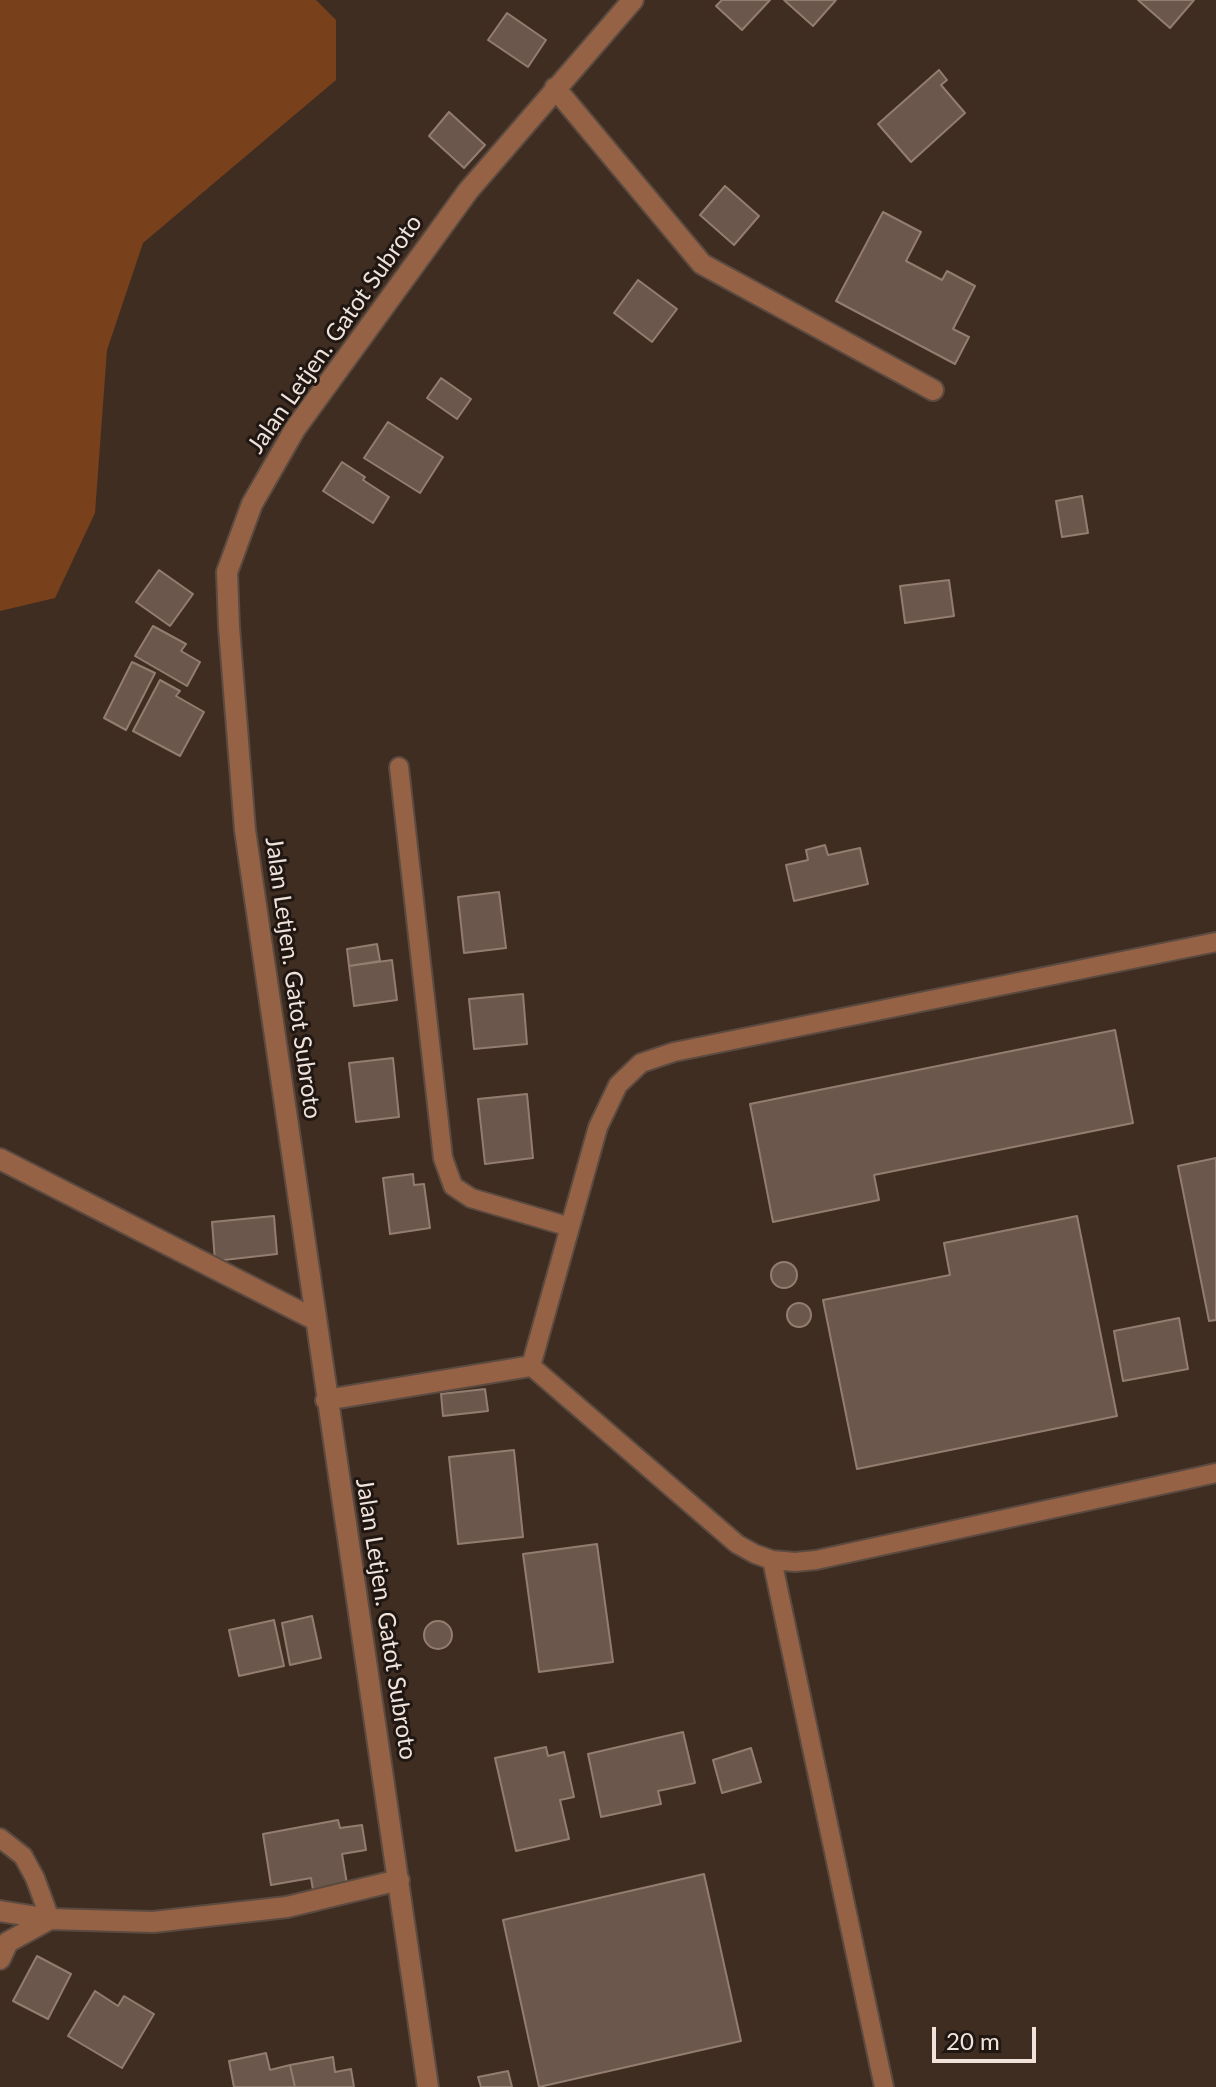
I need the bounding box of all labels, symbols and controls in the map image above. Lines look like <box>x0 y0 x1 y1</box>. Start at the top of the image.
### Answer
street label: Jalan Letjen. Gatot Subroto <box>242 209 428 459</box>
street label: Jalan Letjen. Gatot Subroto <box>259 835 327 1121</box>
street label: Jalan Letjen. Gatot Subroto <box>350 1476 422 1762</box>
scale bar <box>936 2011 1040 2061</box>
text: 20 m <box>946 2026 1000 2055</box>

